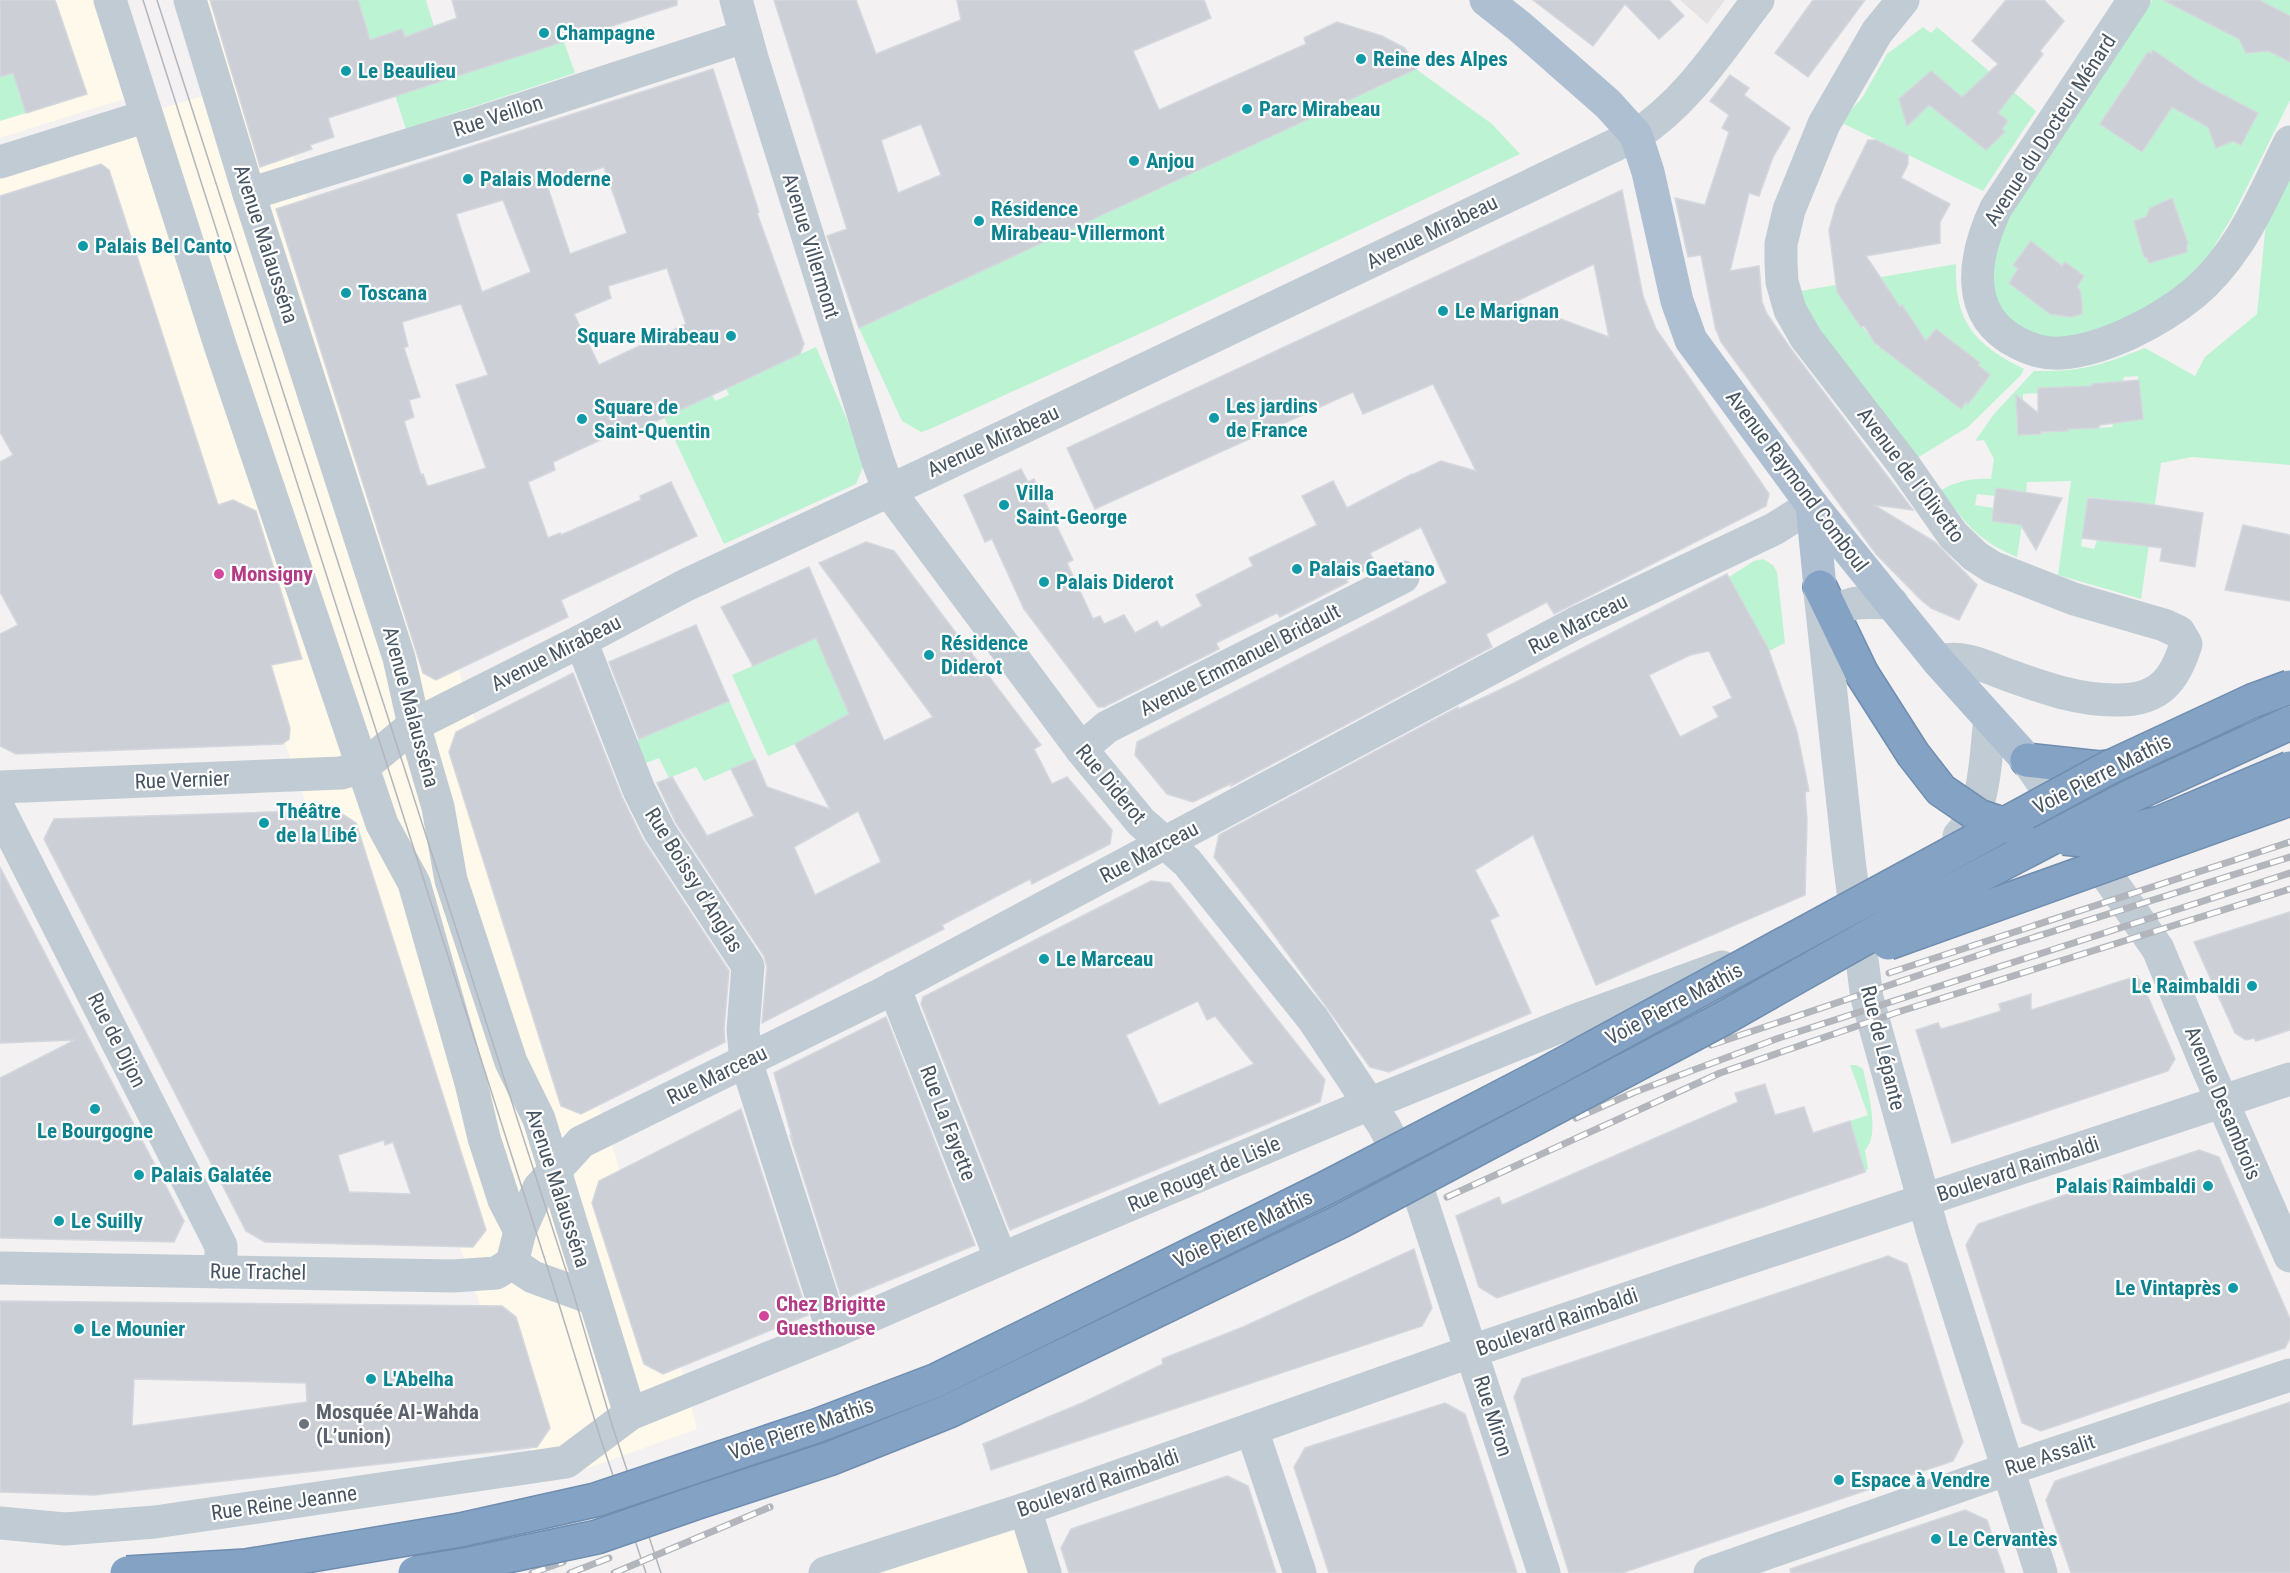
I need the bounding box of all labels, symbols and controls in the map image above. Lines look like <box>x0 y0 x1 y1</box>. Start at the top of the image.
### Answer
place label: Champagne <box>556 21 655 45</box>
marker: Champagne <box>537 26 551 40</box>
street label: Avenue du Docteur Ménard <box>1979 30 2121 230</box>
place label: Reine des Alpes <box>1373 47 1508 71</box>
marker: Reine des Alpes <box>1354 52 1368 66</box>
place label: Le Beaulieu <box>358 59 456 83</box>
marker: Le Beaulieu <box>339 64 353 78</box>
street label: Rue Veillon <box>450 90 546 142</box>
place label: Parc Mirabeau <box>1259 97 1380 121</box>
marker: Parc Mirabeau <box>1240 102 1254 116</box>
place label: Anjou <box>1146 149 1194 173</box>
marker: Anjou <box>1127 154 1141 168</box>
street label: Avenue Malausséna <box>229 162 303 326</box>
place label: Palais Moderne <box>480 167 611 191</box>
street label: Avenue Villermont <box>778 171 844 321</box>
marker: Palais Moderne <box>461 172 475 186</box>
street label: Avenue Mirabeau <box>1363 190 1501 274</box>
place label: Résidence Mirabeau-Villermont <box>991 197 1165 245</box>
marker: Résidence Mirabeau-Villermont <box>972 214 986 228</box>
place label: Palais Bel Canto <box>95 234 232 258</box>
marker: Palais Bel Canto <box>76 239 90 253</box>
place label: Toscana <box>358 281 427 305</box>
marker: Toscana <box>339 286 353 300</box>
place label: Le Marignan <box>1455 299 1559 323</box>
marker: Le Marignan <box>1436 304 1450 318</box>
place label: Square Mirabeau <box>577 324 719 348</box>
marker: Square Mirabeau <box>724 329 738 343</box>
street label: Avenue Raymond Comboul <box>1721 386 1873 576</box>
place label: Les jardins de France <box>1226 394 1318 442</box>
place label: Square de Saint-Quentin <box>594 395 710 443</box>
street label: Avenue Mirabeau <box>923 400 1063 482</box>
street label: Avenue de l'Olivetto <box>1852 403 1970 547</box>
marker: Les jardins de France <box>1207 411 1221 425</box>
marker: Square de Saint-Quentin <box>575 412 589 426</box>
place label: Villa Saint-George <box>1016 481 1127 529</box>
marker: Villa Saint-George <box>997 498 1011 512</box>
place label: Palais Gaetano <box>1309 557 1435 581</box>
place label: Monsigny <box>231 562 313 586</box>
marker: Palais Gaetano <box>1290 562 1304 576</box>
marker: Monsigny <box>212 567 226 581</box>
place label: Palais Diderot <box>1056 570 1174 594</box>
marker: Palais Diderot <box>1037 575 1051 589</box>
street label: Rue Marceau <box>1525 589 1631 659</box>
street label: Avenue Emmanuel Bridault <box>1136 599 1344 721</box>
street label: Avenue Mirabeau <box>487 610 625 696</box>
street label: Avenue Malausséna <box>378 624 444 790</box>
place label: Résidence Diderot <box>941 631 1028 679</box>
marker: Résidence Diderot <box>922 648 936 662</box>
street label: Voie Pierre Mathis <box>2029 729 2175 819</box>
street label: Rue Diderot <box>1071 740 1151 828</box>
street label: Rue Vernier <box>134 766 230 794</box>
place label: Théâtre de la Libé <box>276 799 357 847</box>
street label: Rue Boissy d'Anglas <box>640 803 748 957</box>
marker: Théâtre de la Libé <box>257 816 271 830</box>
street label: Rue Marceau <box>1096 816 1202 888</box>
place label: Le Marceau <box>1056 947 1153 971</box>
marker: Le Marceau <box>1037 952 1051 966</box>
street label: Voie Pierre Mathis <box>1601 958 1747 1050</box>
place label: Le Raimbaldi <box>2131 974 2240 998</box>
marker: Le Raimbaldi <box>2245 979 2259 993</box>
street label: Rue de Lépante <box>1856 983 1910 1113</box>
street label: Rue de Dijon <box>83 989 151 1091</box>
street label: Avenue Desambrois <box>2180 1023 2266 1183</box>
street label: Rue Marceau <box>663 1041 771 1109</box>
street label: Rue La Fayette <box>915 1062 981 1184</box>
marker: Le Bourgogne <box>88 1102 102 1116</box>
street label: Avenue Malausséna <box>521 1106 595 1270</box>
place label: Le Bourgogne <box>37 1119 153 1143</box>
street label: Rue Rouget de Lisle <box>1124 1131 1284 1217</box>
street label: Boulevard Raimbaldi <box>1934 1131 2102 1207</box>
place label: Palais Galatée <box>151 1163 271 1187</box>
marker: Palais Galatée <box>132 1168 146 1182</box>
place label: Palais Raimbaldi <box>2056 1174 2196 1198</box>
marker: Palais Raimbaldi <box>2201 1179 2215 1193</box>
street label: Voie Pierre Mathis <box>1170 1185 1316 1273</box>
place label: Le Suilly <box>71 1209 143 1233</box>
marker: Le Suilly <box>52 1214 66 1228</box>
street label: Rue Trachel <box>210 1259 306 1285</box>
place label: Le Vintaprès <box>2115 1276 2221 1300</box>
marker: Le Vintaprès <box>2226 1281 2240 1295</box>
street label: Boulevard Raimbaldi <box>1473 1283 1641 1361</box>
place label: Chez Brigitte Guesthouse <box>776 1292 886 1340</box>
marker: Chez Brigitte Guesthouse <box>757 1309 771 1323</box>
place label: Le Mounier <box>91 1317 185 1341</box>
marker: Le Mounier <box>72 1322 86 1336</box>
place label: L'Abelha <box>383 1367 454 1391</box>
marker: L'Abelha <box>364 1372 378 1386</box>
street label: Rue Miron <box>1469 1373 1517 1459</box>
street label: Voie Pierre Mathis <box>725 1393 877 1465</box>
place label: Mosquée Al-Wahda (L’union) <box>316 1400 479 1448</box>
marker: Mosquée Al-Wahda (L’union) <box>297 1417 311 1431</box>
street label: Rue Assalit <box>2002 1429 2098 1481</box>
street label: Boulevard Raimbaldi <box>1014 1444 1182 1522</box>
place label: Espace à Vendre <box>1851 1468 1990 1492</box>
marker: Espace à Vendre <box>1832 1473 1846 1487</box>
street label: Rue Reine Jeanne <box>210 1481 359 1525</box>
place label: Le Cervantès <box>1948 1527 2058 1551</box>
marker: Le Cervantès <box>1929 1532 1943 1546</box>

